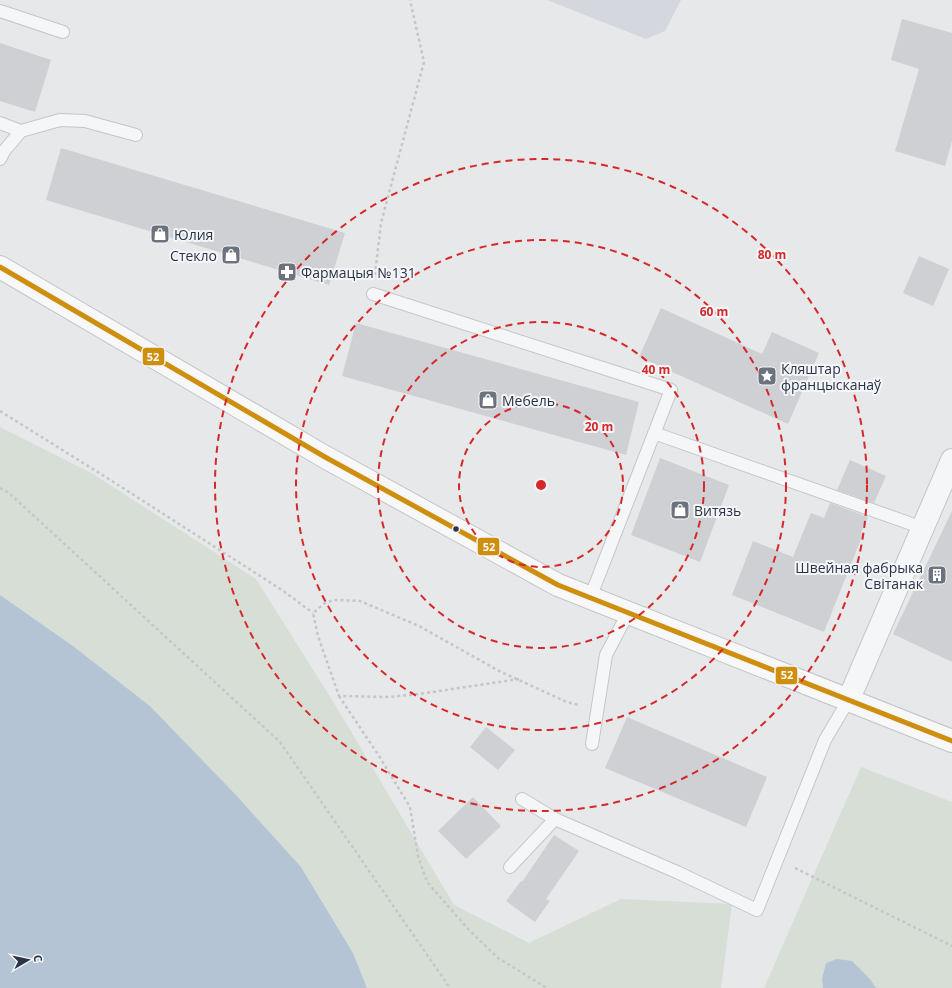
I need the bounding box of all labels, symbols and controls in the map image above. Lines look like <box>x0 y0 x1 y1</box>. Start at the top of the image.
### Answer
shop icon: Юлия <box>149 223 171 245</box>
place label: Юлия <box>174 225 213 244</box>
shop icon: Стекло <box>220 244 242 266</box>
place label: Стекло <box>170 246 217 265</box>
text: 80 m <box>758 246 786 263</box>
pharmacy icon: Фармацыя №131 <box>276 261 298 283</box>
place label: Фармацыя №131 <box>301 263 416 282</box>
text: 60 m <box>700 303 728 320</box>
line badge: 52 <box>142 347 165 366</box>
text: 52 <box>147 349 159 364</box>
place label: Кляштар францысканаў <box>781 359 882 394</box>
text: 40 m <box>642 361 670 378</box>
place icon: Кляштар францысканаў <box>756 365 778 387</box>
shop icon: Мебель <box>477 389 499 411</box>
place label: Мебель <box>502 391 555 410</box>
text: 20 m <box>585 418 613 435</box>
centre of rings <box>534 478 548 492</box>
shop icon: Витязь <box>669 499 691 521</box>
place label: Витязь <box>694 501 741 520</box>
unlabelled marker <box>451 524 461 534</box>
line badge: 52 <box>477 537 500 556</box>
text: 52 <box>483 539 495 554</box>
place label: Швейная фабрыка Світанак <box>795 558 924 593</box>
building icon: Швейная фабрыка Світанак <box>926 564 948 586</box>
line badge: 52 <box>775 666 798 685</box>
text: 52 <box>781 667 793 682</box>
north arrow <box>8 940 48 980</box>
text: С <box>30 954 46 963</box>

